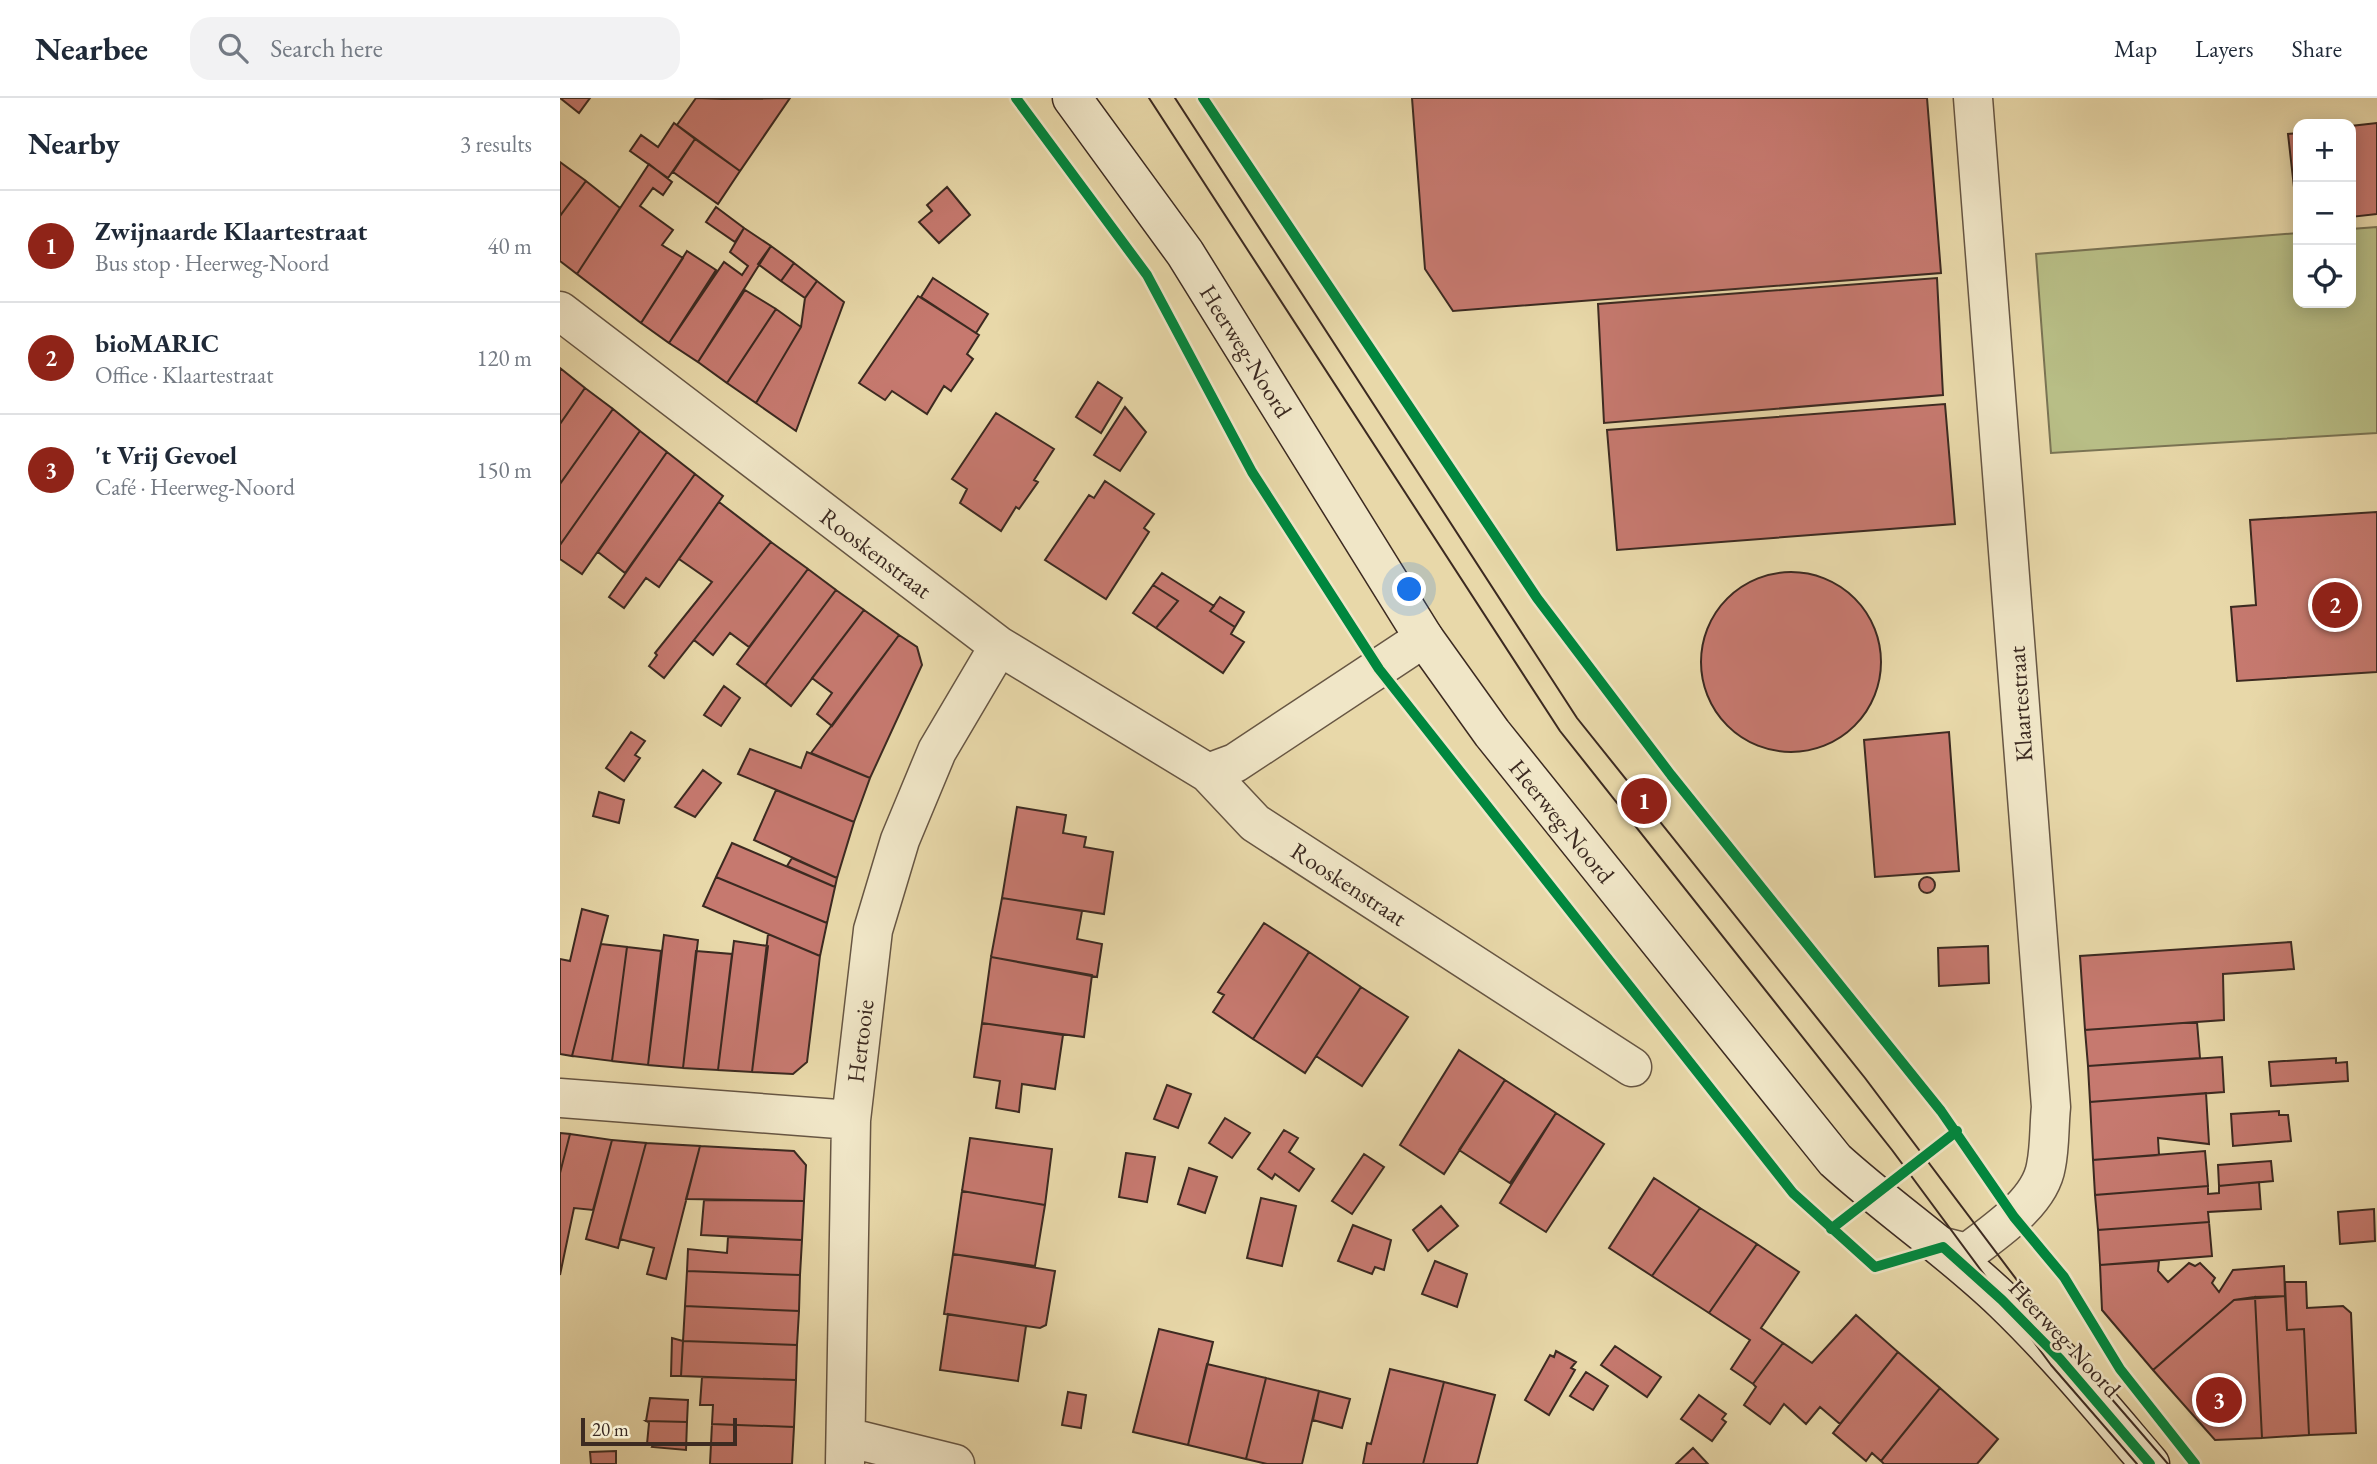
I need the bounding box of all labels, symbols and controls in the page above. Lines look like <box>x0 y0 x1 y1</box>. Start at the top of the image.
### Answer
search box <box>190 17 680 80</box>
text: Nearbee <box>35 27 148 70</box>
icon: search <box>214 29 252 67</box>
text: Search here <box>270 31 383 65</box>
text: Map <box>2114 33 2157 64</box>
text: Layers <box>2195 33 2254 64</box>
text: Share <box>2292 33 2342 64</box>
map controls <box>2293 119 2356 308</box>
button: + <box>2293 119 2356 182</box>
text: Nearby <box>28 124 120 163</box>
text: 3 results <box>460 129 532 159</box>
button: − <box>2293 182 2356 245</box>
text: Zwijnaarde Klaartestraat <box>95 214 367 248</box>
text: 1 <box>45 231 57 261</box>
text: 40 m <box>487 231 532 261</box>
button: locate <box>2293 245 2356 308</box>
text: Bus stop · Heerweg-Noord <box>95 248 329 278</box>
street label: Heerweg-Noord <box>1193 279 1300 424</box>
text: bioMARIC <box>95 326 219 360</box>
text: 2 <box>45 343 57 373</box>
text: 120 m <box>476 343 532 373</box>
text: Office · Klaartestraat <box>95 360 273 390</box>
text: 't Vrij Gevoel <box>95 438 237 472</box>
text: 3 <box>45 455 57 485</box>
text: 150 m <box>476 455 532 485</box>
text: Café · Heerweg-Noord <box>95 472 295 502</box>
street label: Rooskenstraat <box>814 501 938 605</box>
your location <box>1392 572 1426 606</box>
pin: 2 <box>2312 579 2358 631</box>
street label: Klaartestraat <box>2000 645 2040 763</box>
street label: Heerweg-Noord <box>1502 753 1622 890</box>
pin: 1 <box>1621 775 1667 827</box>
street label: Rooskenstraat <box>1285 835 1413 933</box>
street label: Hertooie <box>840 998 880 1084</box>
street label: Heerweg-Noord <box>2002 1272 2128 1404</box>
pin: 3 <box>2196 1374 2242 1426</box>
scale bar <box>581 1415 737 1447</box>
text: 20 m <box>592 1417 629 1442</box>

